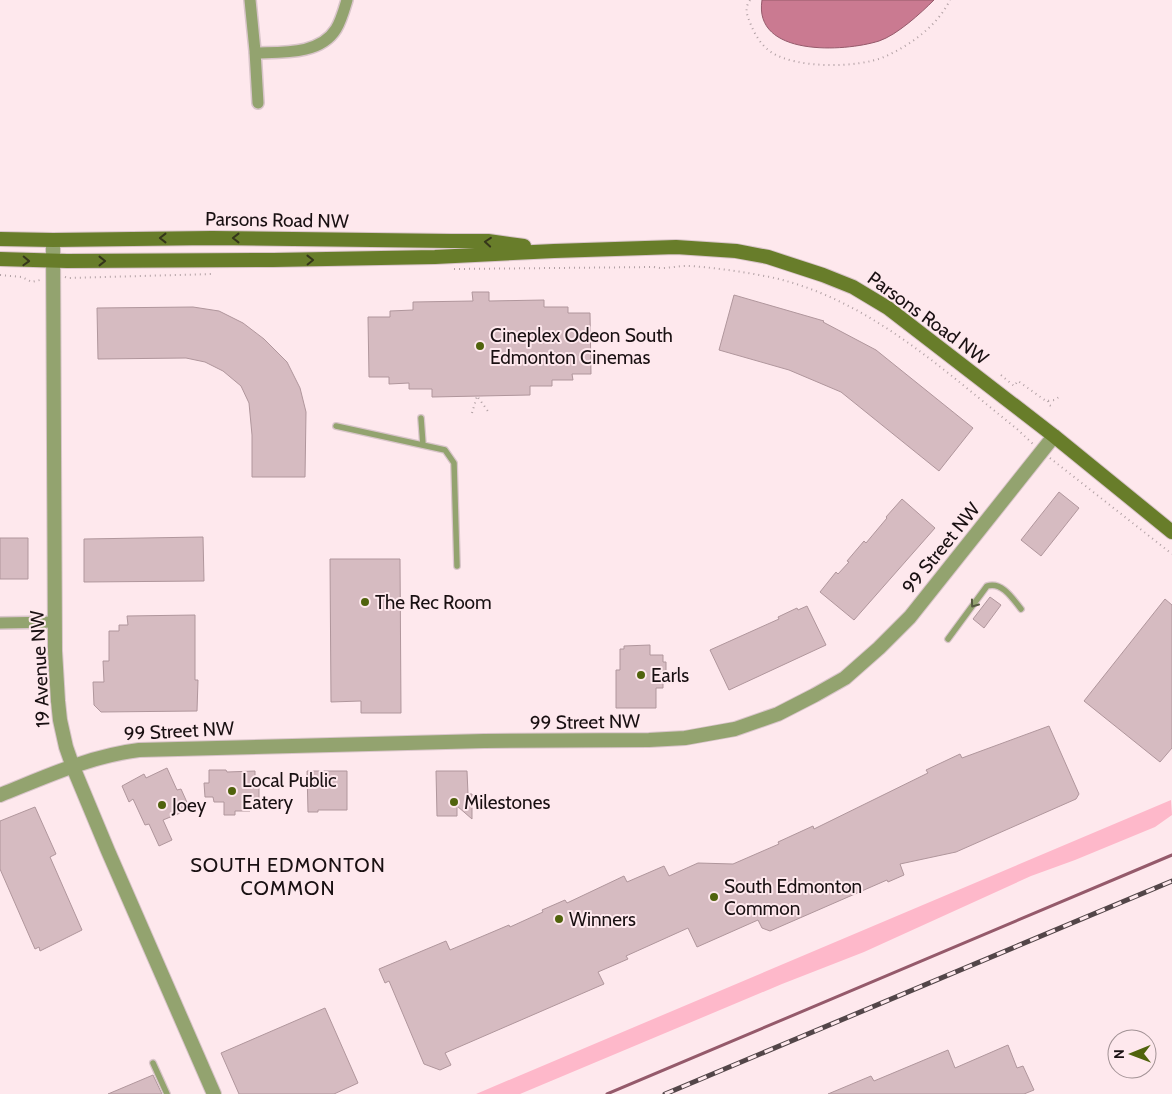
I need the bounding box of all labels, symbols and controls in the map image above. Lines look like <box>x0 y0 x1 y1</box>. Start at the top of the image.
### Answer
street label: Parsons Road NW <box>205 207 349 233</box>
one-way arrow <box>159 233 167 243</box>
one-way arrow <box>232 233 240 243</box>
one-way arrow <box>484 237 492 248</box>
one-way arrow <box>306 254 314 265</box>
one-way arrow <box>23 255 31 266</box>
one-way arrow <box>98 256 106 266</box>
street label: Parsons Road NW <box>863 266 993 370</box>
place label: Cineplex Odeon South Edmonton Cinemas <box>490 324 673 369</box>
marker: Cineplex Odeon South Edmonton Cinemas <box>474 340 486 352</box>
street label: 99 Street NW <box>897 498 985 598</box>
place label: The Rec Room <box>375 591 492 614</box>
marker: The Rec Room <box>359 596 371 608</box>
one-way arrow <box>971 598 980 608</box>
street label: 19 Avenue NW <box>25 610 55 728</box>
place label: Earls <box>651 664 689 687</box>
marker: Earls <box>635 669 647 681</box>
street label: 99 Street NW <box>530 710 640 734</box>
street label: 99 Street NW <box>123 717 235 745</box>
place label: Local Public Eatery <box>242 769 337 814</box>
marker: Local Public Eatery <box>226 785 238 797</box>
place label: Milestones <box>464 791 550 814</box>
place label: Joey <box>171 794 207 817</box>
marker: Milestones <box>448 796 460 808</box>
marker: Joey <box>156 799 168 811</box>
district label: SOUTH EDMONTON COMMON <box>190 853 386 900</box>
place label: South Edmonton Common <box>724 875 862 920</box>
marker: South Edmonton Common <box>708 891 720 903</box>
place label: Winners <box>569 908 636 931</box>
marker: Winners <box>553 913 565 925</box>
north arrow <box>1107 1029 1157 1079</box>
text: N <box>1110 1049 1128 1059</box>

